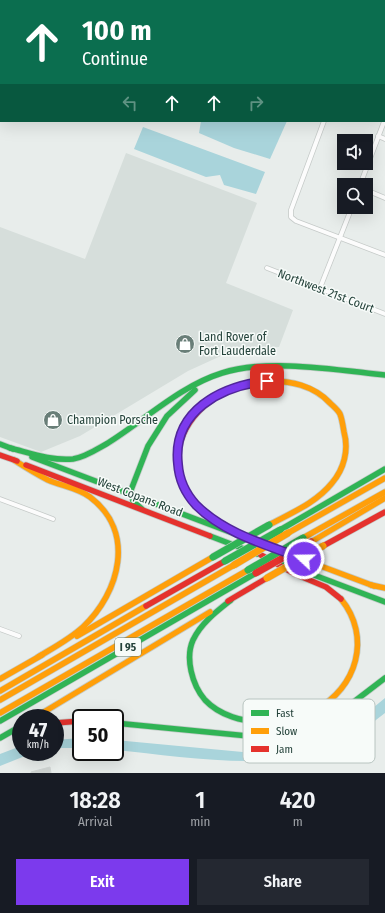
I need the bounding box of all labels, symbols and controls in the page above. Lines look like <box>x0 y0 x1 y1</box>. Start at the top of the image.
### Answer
text: 100 m <box>82 14 152 47</box>
icon: ahead <box>16 16 68 68</box>
text: Continue <box>82 48 148 70</box>
icon: left <box>119 92 141 114</box>
icon: ahead <box>161 92 183 114</box>
icon: ahead <box>203 92 225 114</box>
icon: right <box>245 92 267 114</box>
map controls <box>337 134 373 214</box>
button: sound <box>337 134 373 170</box>
button: search <box>337 178 373 214</box>
street label: Northwest 21st Court <box>276 266 376 316</box>
place label: Land Rover of Fort Lauderdale <box>199 330 276 358</box>
shop icon: Land Rover of Fort Lauderdale <box>174 333 196 355</box>
pin <box>250 364 284 398</box>
icon: arrive <box>256 370 278 392</box>
shop icon: Champion Porsche <box>42 409 64 431</box>
place label: Champion Porsche <box>67 413 158 427</box>
street label: West Copans Road <box>95 474 185 520</box>
position arrow <box>283 538 325 580</box>
road number: I 95 <box>115 638 141 656</box>
legend <box>243 699 375 763</box>
text: Fast <box>276 707 294 720</box>
speed limit sign: 50 <box>72 709 124 761</box>
text: 47 <box>29 718 47 742</box>
text: Slow <box>276 725 297 738</box>
text: km/h <box>27 739 49 751</box>
text: Jam <box>276 743 293 756</box>
text: 18:28 <box>69 786 121 814</box>
text: 1 <box>195 786 205 814</box>
text: 420 <box>280 786 316 814</box>
text: Arrival <box>78 814 112 829</box>
text: min <box>190 814 210 829</box>
text: m <box>293 814 303 829</box>
button: Exit <box>16 859 189 905</box>
button: Share <box>197 859 369 905</box>

